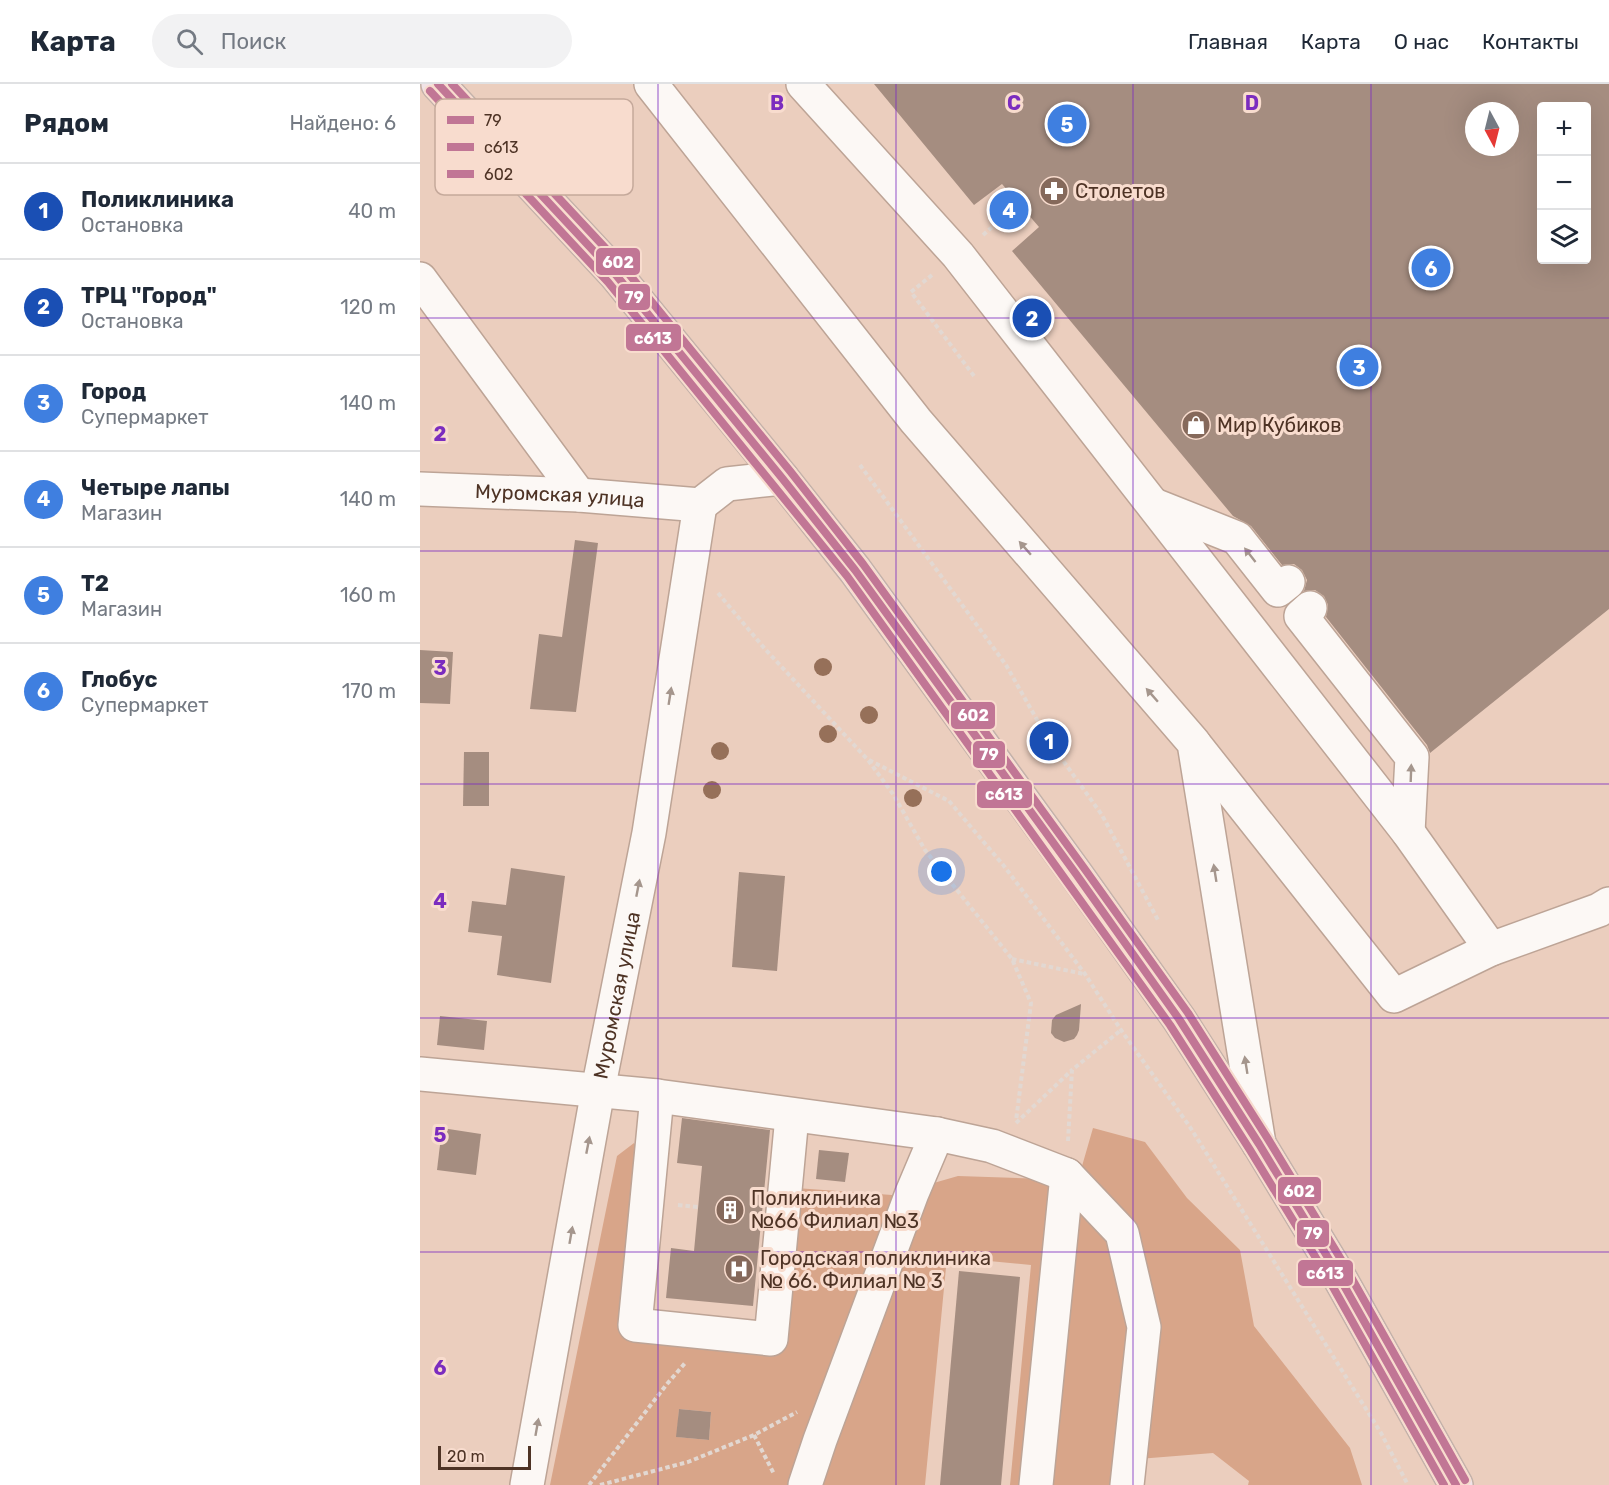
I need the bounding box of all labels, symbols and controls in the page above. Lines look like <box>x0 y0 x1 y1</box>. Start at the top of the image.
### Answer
search box <box>152 14 572 68</box>
text: Карта <box>30 25 116 58</box>
icon: search <box>173 25 206 58</box>
text: Поиск <box>221 28 286 55</box>
text: Главная <box>1188 29 1268 54</box>
text: Карта <box>1301 29 1361 54</box>
text: О нас <box>1394 29 1449 54</box>
text: Контакты <box>1482 29 1579 54</box>
text: B <box>770 91 784 115</box>
text: C <box>1007 91 1021 115</box>
text: D <box>1245 91 1259 115</box>
legend <box>435 99 633 195</box>
pin: 5 <box>1048 102 1086 147</box>
north arrow <box>1465 102 1519 156</box>
map controls <box>1537 102 1591 264</box>
button: + <box>1537 102 1591 156</box>
text: Рядом <box>24 108 109 139</box>
text: Найдено: 6 <box>290 111 396 135</box>
text: 79 <box>484 111 502 130</box>
text: с613 <box>484 138 519 157</box>
button: − <box>1537 156 1591 210</box>
text: 602 <box>484 165 513 184</box>
pharmacy icon: Столетов <box>1038 175 1070 207</box>
place label: Столетов <box>1075 179 1166 203</box>
text: Поликлиника <box>81 186 234 213</box>
pin: 4 <box>990 188 1028 232</box>
text: 1 <box>39 199 48 223</box>
text: 40 m <box>348 199 396 223</box>
button: layers <box>1537 210 1591 264</box>
text: Остановка <box>81 213 184 237</box>
pin: 6 <box>1412 246 1450 291</box>
line badge: 602 <box>595 247 641 276</box>
text: 602 <box>602 253 634 272</box>
text: ТРЦ "Город" <box>81 282 217 309</box>
line badge: 79 <box>617 283 651 311</box>
text: 79 <box>624 288 644 307</box>
text: 2 <box>37 295 50 319</box>
text: 120 m <box>340 295 396 319</box>
pin: 2 <box>1012 296 1052 340</box>
text: Остановка <box>81 309 184 333</box>
line badge: с613 <box>625 323 682 352</box>
text: с613 <box>634 329 672 348</box>
pin: 3 <box>1340 344 1378 390</box>
text: Город <box>81 378 146 405</box>
text: 3 <box>37 391 50 415</box>
text: 140 m <box>340 391 396 415</box>
text: Супермаркет <box>81 405 209 429</box>
shop icon: Мир Кубиков <box>1180 409 1212 441</box>
place label: Мир Кубиков <box>1217 413 1341 437</box>
text: 2 <box>434 422 447 446</box>
text: Четыре лапы <box>81 474 230 501</box>
street label: Муромская улица <box>474 479 646 512</box>
text: 4 <box>37 487 50 511</box>
text: 140 m <box>340 487 396 511</box>
text: Магазин <box>81 501 162 525</box>
one-way arrow <box>1019 541 1032 556</box>
one-way arrow <box>1245 547 1257 562</box>
text: T2 <box>81 570 109 597</box>
text: 5 <box>37 583 50 607</box>
text: 160 m <box>340 583 396 607</box>
text: Магазин <box>81 597 162 621</box>
text: 3 <box>433 656 447 680</box>
text: Глобус <box>81 666 158 693</box>
text: 6 <box>37 679 50 703</box>
text: 170 m <box>342 679 396 703</box>
one-way arrow <box>666 686 675 705</box>
one-way arrow <box>1146 688 1159 703</box>
text: Супермаркет <box>81 693 209 717</box>
line badge: 602 <box>950 701 996 730</box>
text: 602 <box>957 706 989 725</box>
pin: 1 <box>1030 718 1068 764</box>
line badge: 79 <box>972 740 1006 769</box>
text: 79 <box>979 745 999 764</box>
one-way arrow <box>1406 764 1415 783</box>
line badge: с613 <box>976 780 1033 809</box>
text: с613 <box>985 785 1023 804</box>
your location <box>927 857 956 886</box>
one-way arrow <box>1210 863 1219 882</box>
one-way arrow <box>634 878 643 897</box>
text: 4 <box>433 889 447 913</box>
street label: Муромская улица <box>588 909 645 1081</box>
one-way arrow <box>1241 1056 1250 1075</box>
text: 5 <box>434 1123 447 1147</box>
one-way arrow <box>584 1135 593 1154</box>
line badge: 602 <box>1277 1176 1322 1205</box>
text: 602 <box>1283 1182 1315 1201</box>
place label: Поликлиника №66 Филиал №3 <box>751 1186 919 1233</box>
building icon: Поликлиника №66 Филиал №3 <box>714 1194 746 1226</box>
line badge: 79 <box>1296 1219 1330 1248</box>
text: 79 <box>1303 1224 1323 1243</box>
one-way arrow <box>567 1226 576 1245</box>
place label: Городская поликлиника № 66. Филиал № 3 <box>760 1246 991 1293</box>
hospital icon: Городская поликлиника № 66. Филиал № 3 <box>723 1253 755 1285</box>
line badge: с613 <box>1297 1259 1354 1287</box>
text: с613 <box>1306 1264 1344 1283</box>
text: 6 <box>433 1356 447 1380</box>
one-way arrow <box>533 1418 542 1437</box>
scale bar <box>438 1443 531 1470</box>
text: 20 m <box>447 1447 485 1466</box>

